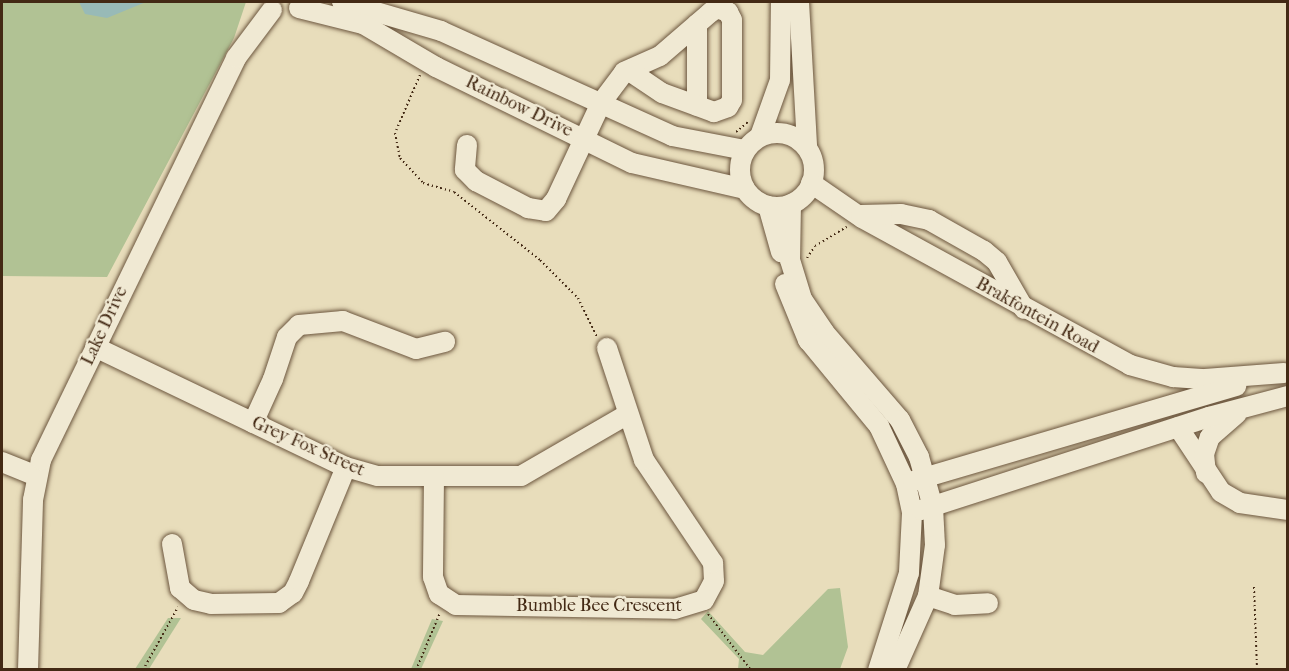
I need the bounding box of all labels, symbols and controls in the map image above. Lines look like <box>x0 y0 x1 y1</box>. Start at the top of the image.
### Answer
street label: Rainbow Drive <box>462 72 576 142</box>
street label: Brakfontein Road <box>972 273 1102 359</box>
street label: Lake Drive <box>77 283 133 369</box>
street label: Grey Fox Street <box>248 412 368 482</box>
street label: Bumble Bee Crescent <box>516 595 682 617</box>

